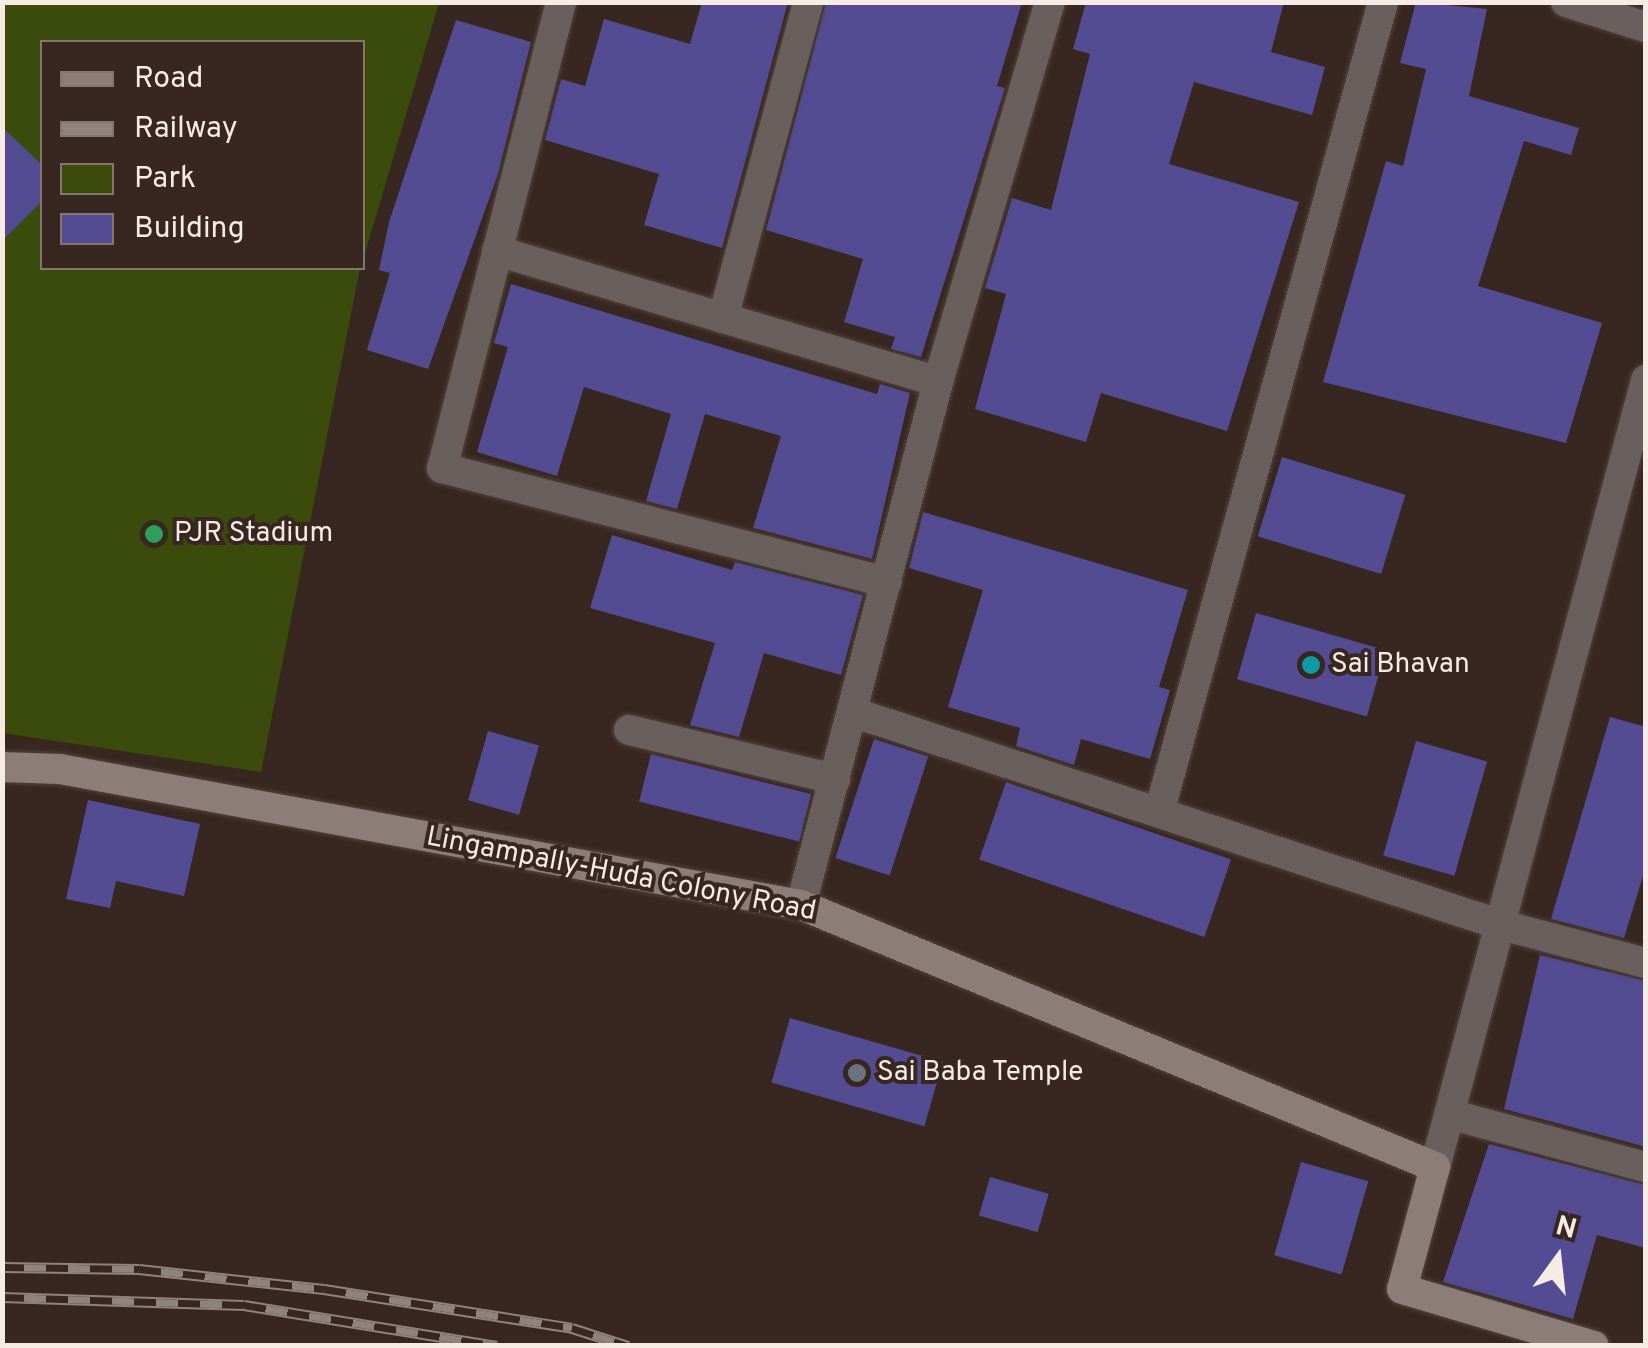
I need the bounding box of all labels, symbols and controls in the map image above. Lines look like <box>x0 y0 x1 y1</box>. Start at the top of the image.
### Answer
legend <box>40 40 365 270</box>
text: Road <box>134 61 203 98</box>
text: Railway <box>134 111 238 148</box>
text: Park <box>134 161 196 198</box>
text: Building <box>134 211 245 248</box>
place label: PJR Stadium <box>174 517 333 551</box>
marker: PJR Stadium <box>143 523 165 545</box>
place label: Sai Bhavan <box>1331 648 1470 682</box>
marker: Sai Bhavan <box>1300 654 1322 676</box>
street label: Lingampally-Huda Colony Road <box>423 821 819 929</box>
place label: Sai Baba Temple <box>877 1056 1084 1090</box>
marker: Sai Baba Temple <box>846 1062 868 1084</box>
north arrow <box>1508 1208 1608 1308</box>
text: N <box>1551 1209 1580 1249</box>

